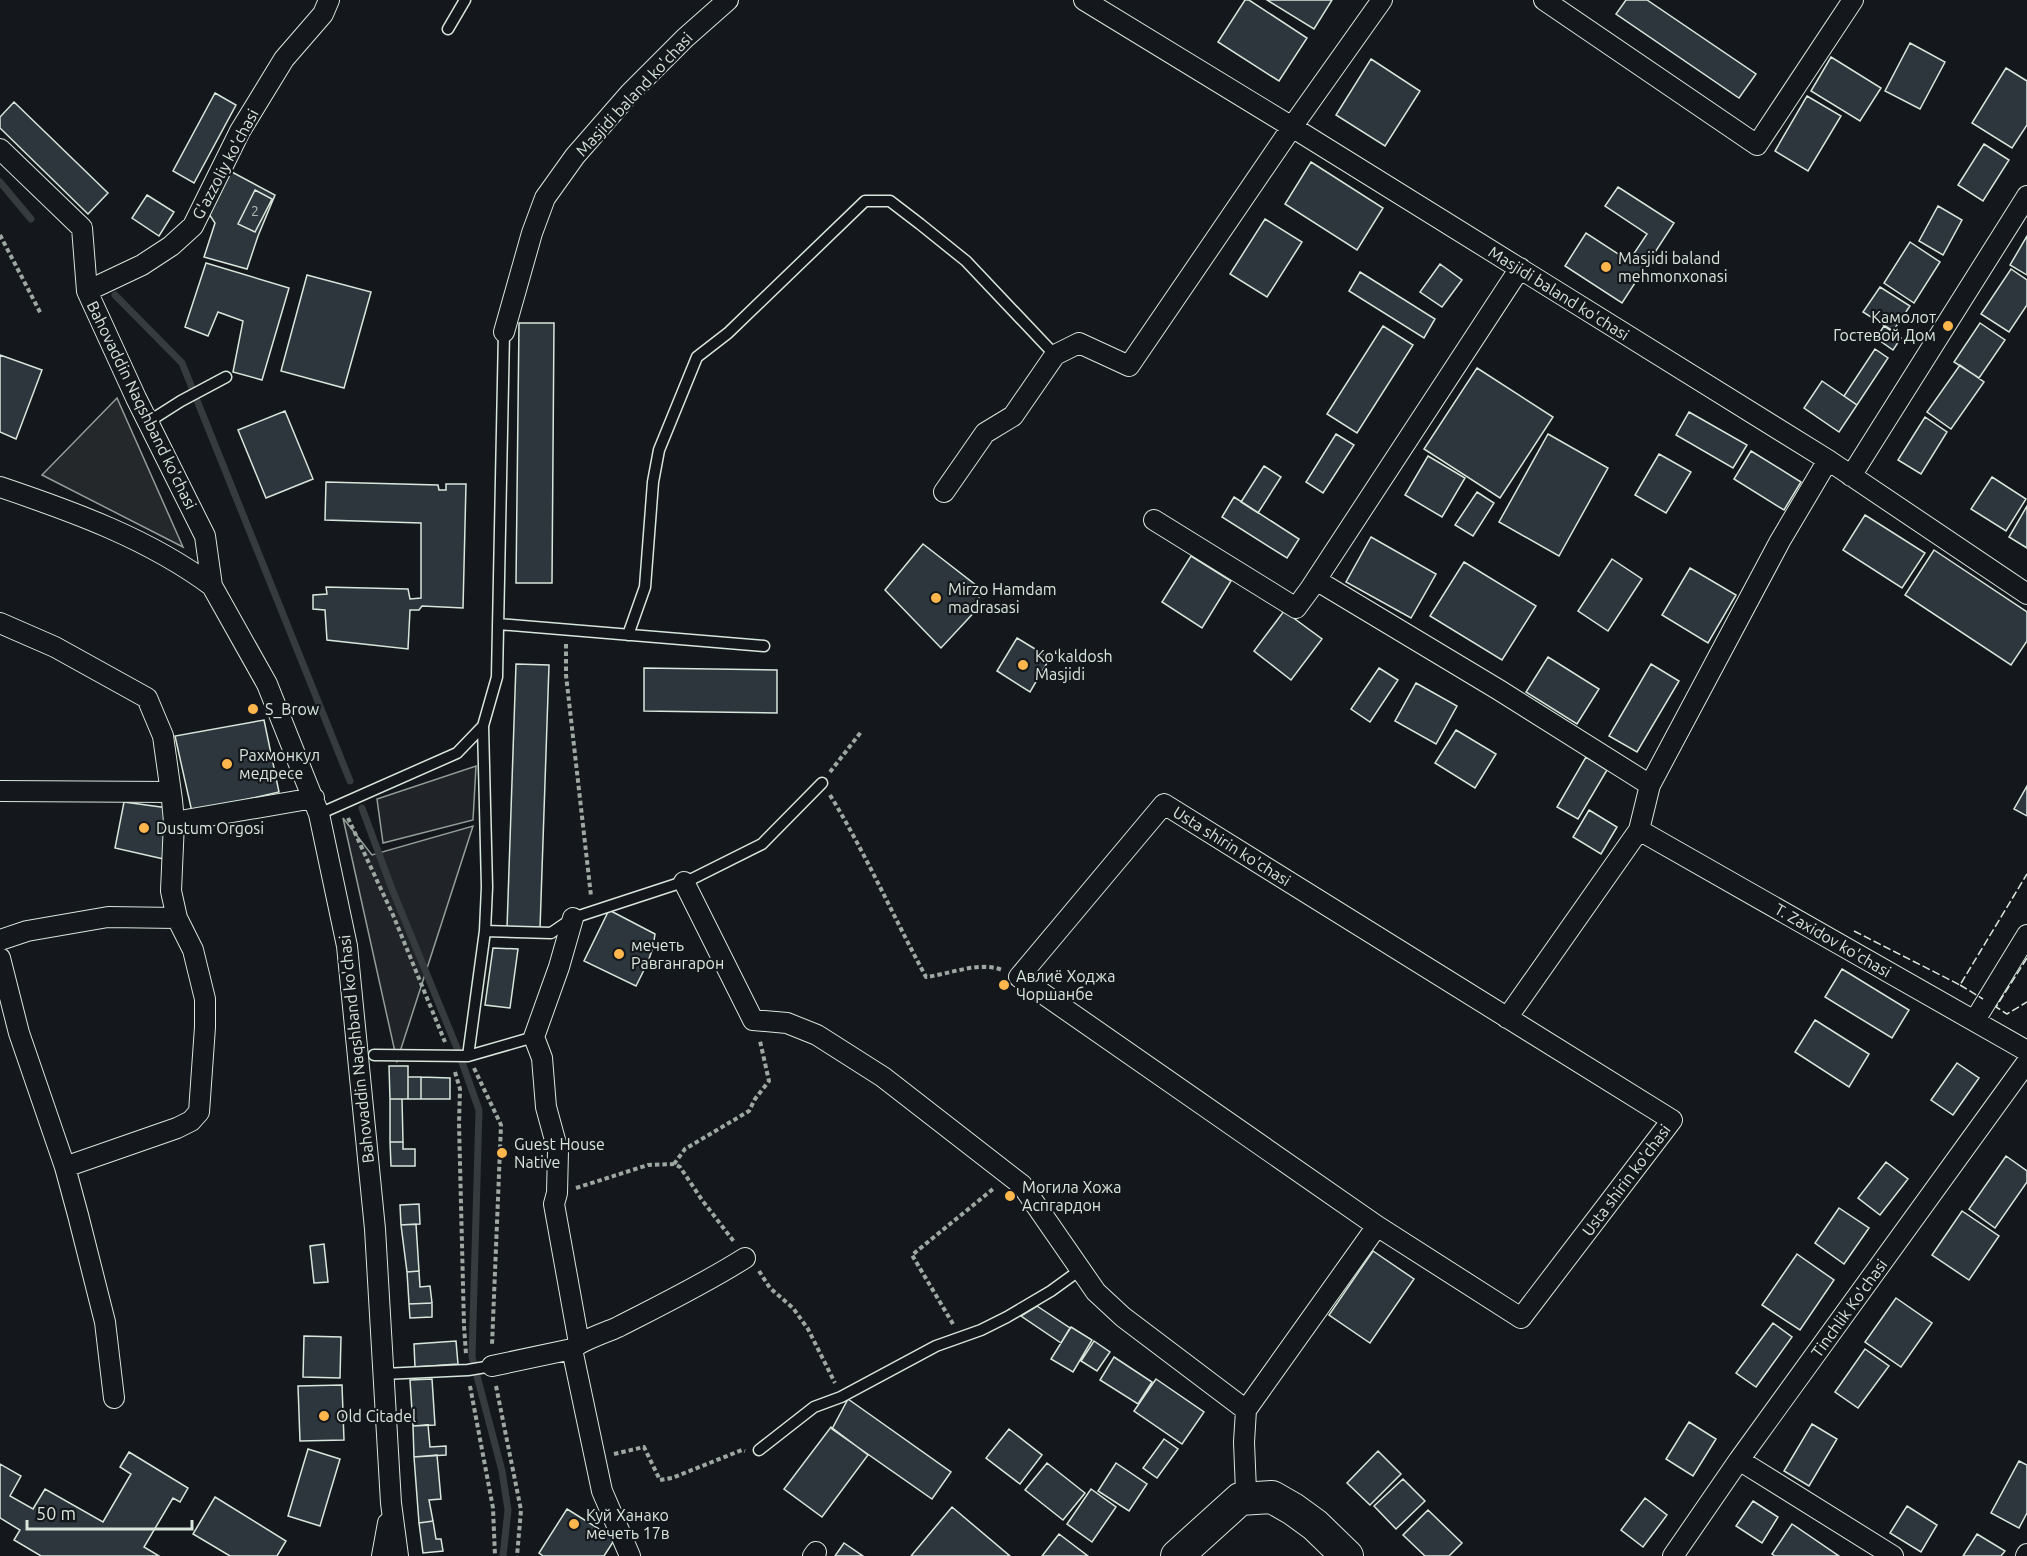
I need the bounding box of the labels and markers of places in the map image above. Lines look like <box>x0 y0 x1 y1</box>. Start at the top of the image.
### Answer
place label: Masjidi baland mehmonxonasi <box>1618 249 1728 285</box>
marker: Masjidi baland mehmonxonasi <box>1599 260 1613 274</box>
place label: Камолот Гостевой Дом <box>1833 308 1936 344</box>
marker: Камолот Гостевой Дом <box>1941 319 1955 333</box>
place label: Mirzo Hamdam madrasasi <box>948 580 1057 616</box>
marker: Mirzo Hamdam madrasasi <box>929 591 943 605</box>
place label: Koʻkaldosh Masjidi <box>1035 647 1113 683</box>
marker: Koʻkaldosh Masjidi <box>1016 658 1030 672</box>
place label: S_Brow <box>265 700 320 719</box>
marker: S_Brow <box>246 702 260 716</box>
place label: Рахмонкул медресе <box>239 746 320 782</box>
marker: Рахмонкул медресе <box>220 757 234 771</box>
place label: Dustum Orgosi <box>156 819 264 837</box>
marker: Dustum Orgosi <box>137 821 151 835</box>
place label: мечеть Равгангарон <box>631 936 724 972</box>
marker: мечеть Равгангарон <box>612 947 626 961</box>
place label: Авлиё Ходжа Чоршанбе <box>1016 967 1115 1003</box>
marker: Авлиё Ходжа Чоршанбе <box>997 978 1011 992</box>
place label: Guest House Native <box>514 1135 605 1171</box>
marker: Guest House Native <box>495 1146 509 1160</box>
place label: Могила Хожа Аспгардон <box>1022 1178 1121 1214</box>
marker: Могила Хожа Аспгардон <box>1003 1189 1017 1203</box>
place label: Old Citadel <box>336 1407 416 1425</box>
marker: Old Citadel <box>317 1409 331 1423</box>
place label: Куй Ханако мечеть 17в <box>586 1506 670 1542</box>
marker: Куй Ханако мечеть 17в <box>567 1517 581 1531</box>

